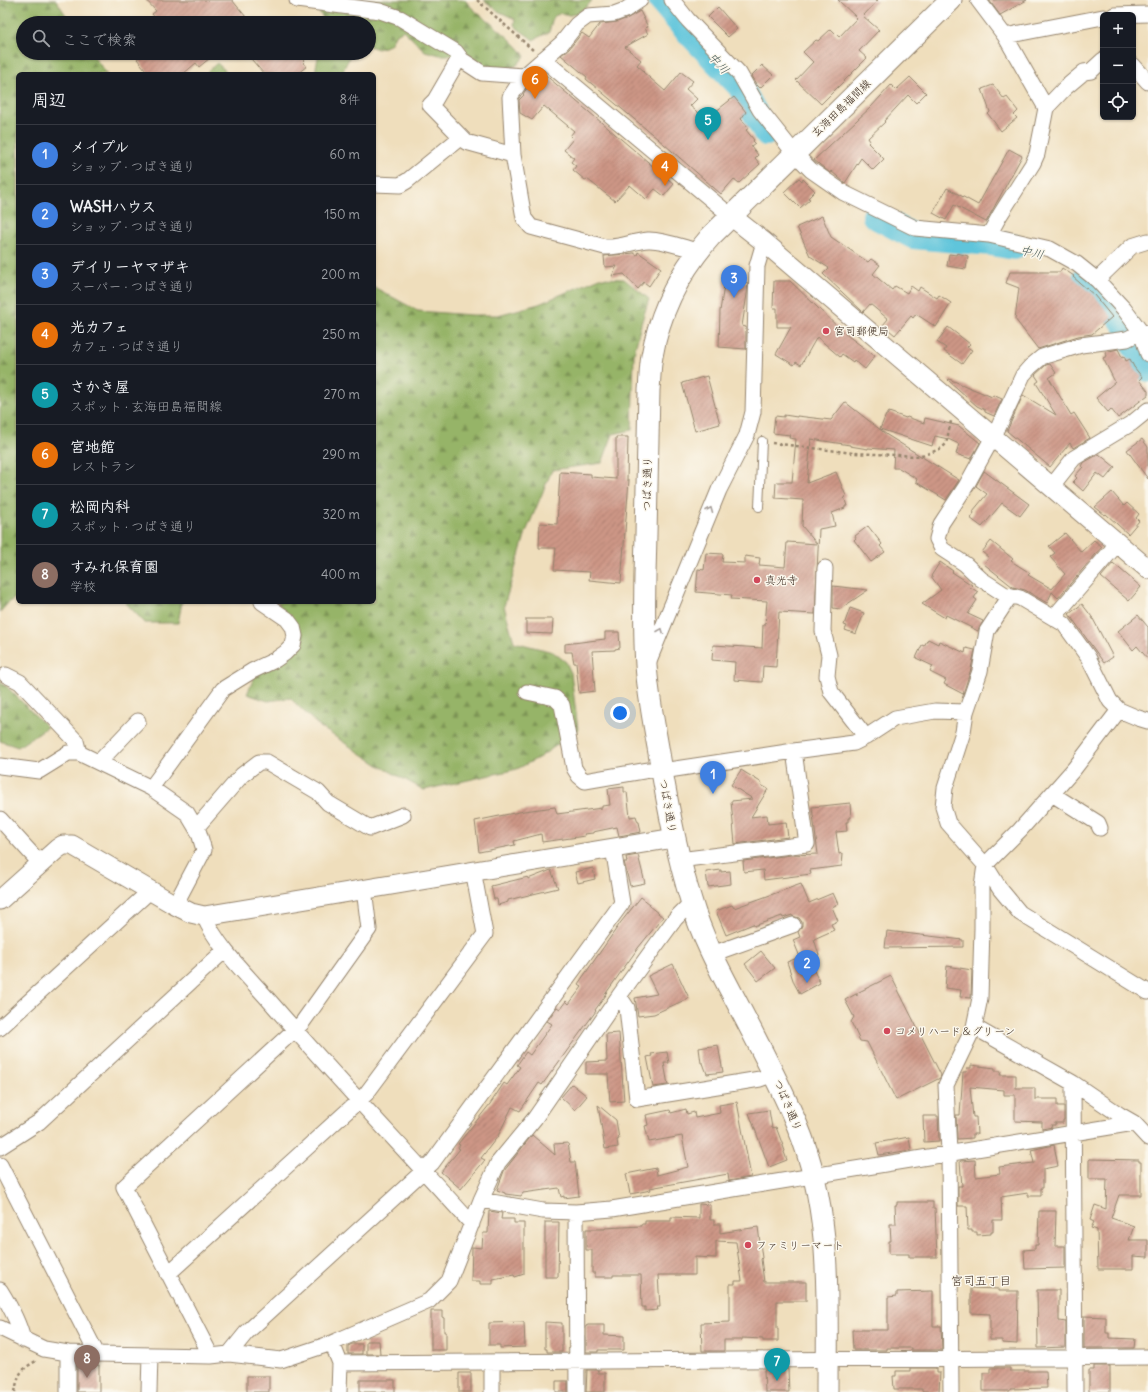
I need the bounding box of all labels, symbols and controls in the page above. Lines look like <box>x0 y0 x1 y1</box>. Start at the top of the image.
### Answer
map controls <box>1100 12 1136 120</box>
button: + <box>1100 12 1136 48</box>
search box <box>16 16 376 60</box>
icon: search <box>30 27 52 49</box>
text: ここで検索 <box>62 30 137 49</box>
button: − <box>1100 48 1136 84</box>
water label: 中川 <box>705 49 733 77</box>
pin: 6 <box>522 66 548 99</box>
street label: 玄海田島福間線 <box>808 76 874 140</box>
button: locate <box>1100 84 1136 120</box>
text: 周辺 <box>32 89 66 111</box>
text: 8件 <box>340 91 360 108</box>
pin: 5 <box>695 107 721 140</box>
text: メイプル <box>70 137 129 156</box>
text: 1 <box>42 146 48 163</box>
text: 60 m <box>329 146 360 163</box>
pin: 4 <box>652 153 678 186</box>
text: ショップ · つばき通り <box>70 158 196 175</box>
text: WASHハウス <box>70 197 156 216</box>
text: 2 <box>41 206 49 223</box>
text: 150 m <box>324 206 360 223</box>
text: ショップ · つばき通り <box>70 218 196 235</box>
water label: 中川 <box>1019 242 1045 262</box>
text: デイリーヤマザキ <box>70 257 190 276</box>
pin: 3 <box>721 265 747 298</box>
text: 3 <box>41 266 49 283</box>
text: 200 m <box>321 266 360 283</box>
text: スーパー · つばき通り <box>70 278 196 295</box>
text: 光カフェ <box>70 317 129 336</box>
place label: 宮司郵便局 <box>834 324 889 338</box>
text: 4 <box>41 326 49 343</box>
text: 250 m <box>322 326 360 343</box>
marker: 宮司郵便局 <box>821 326 831 336</box>
text: カフェ · つばき通り <box>70 338 183 355</box>
text: さかき屋 <box>70 377 130 396</box>
text: 5 <box>41 386 49 403</box>
text: 270 m <box>323 386 360 403</box>
text: スポット · 玄海田島福間線 <box>70 398 222 415</box>
text: 宮地館 <box>70 437 115 456</box>
text: 6 <box>41 446 49 463</box>
text: 290 m <box>322 446 360 463</box>
street label: つばき通り <box>640 456 654 512</box>
text: レストラン <box>70 458 136 475</box>
text: 松岡内科 <box>70 497 130 516</box>
text: 7 <box>42 506 48 523</box>
text: 320 m <box>322 506 360 523</box>
one-way arrow <box>706 507 714 514</box>
text: スポット · つばき通り <box>70 518 196 535</box>
text: すみれ保育園 <box>70 557 159 576</box>
text: 8 <box>41 566 49 583</box>
text: 400 m <box>321 566 360 583</box>
place label: 真光寺 <box>765 573 798 587</box>
marker: 真光寺 <box>752 575 762 585</box>
text: 学校 <box>70 578 96 595</box>
one-way arrow <box>656 627 664 635</box>
your location <box>610 703 630 723</box>
pin: 1 <box>700 761 726 794</box>
street label: つばき通り <box>656 778 680 834</box>
pin: 2 <box>794 950 820 983</box>
place label: コメリハード＆グリーン <box>895 1024 1015 1038</box>
marker: コメリハード＆グリーン <box>882 1026 892 1036</box>
street label: つばき通り <box>771 1077 805 1133</box>
place label: ファミリーマート <box>756 1238 844 1252</box>
marker: ファミリーマート <box>743 1240 753 1250</box>
district label: 宮司五丁目 <box>951 1273 1011 1288</box>
pin: 8 <box>74 1345 100 1378</box>
pin: 7 <box>764 1348 790 1381</box>

